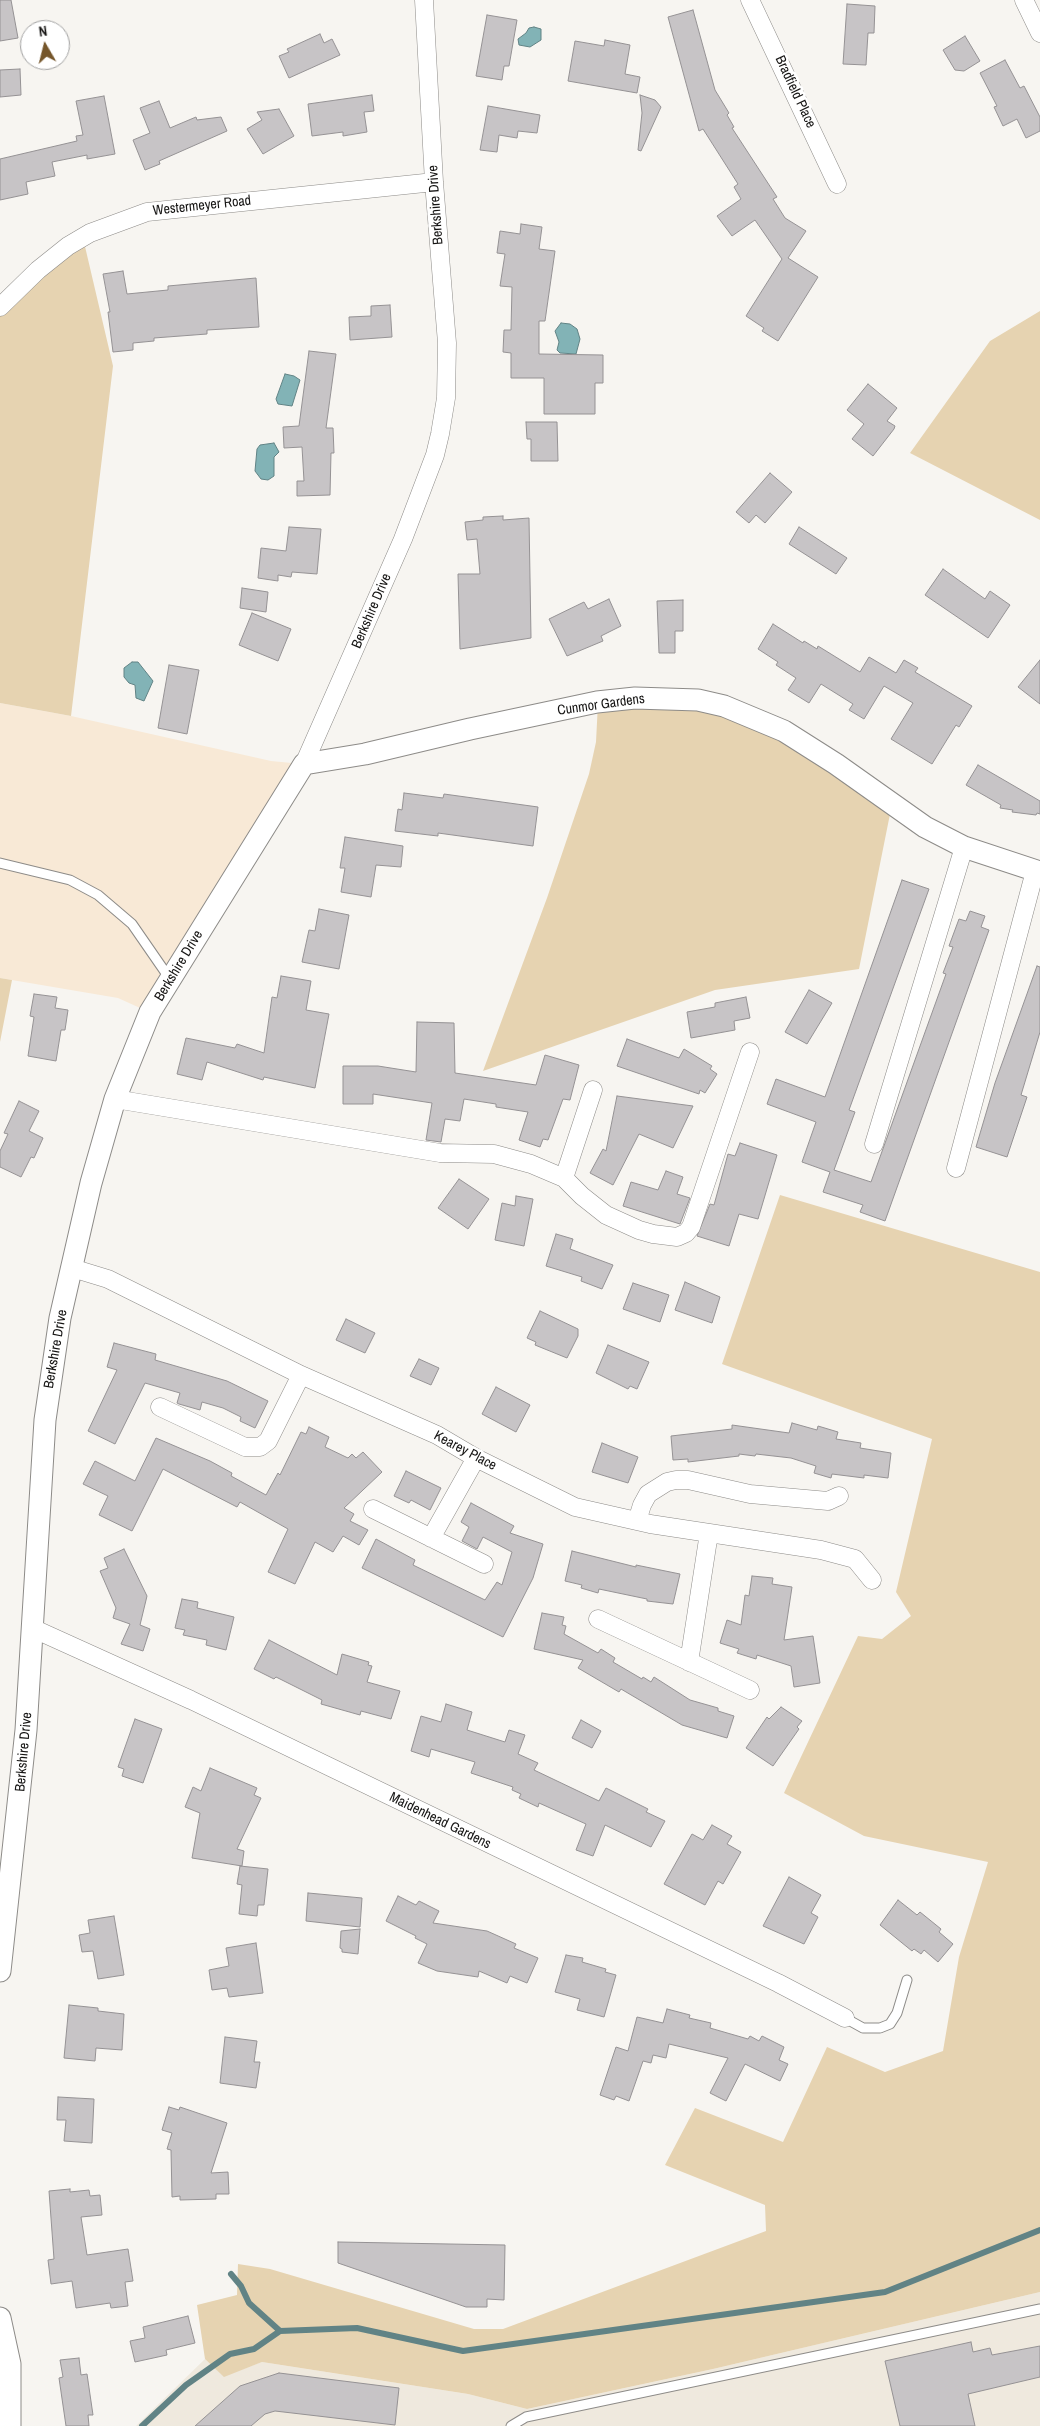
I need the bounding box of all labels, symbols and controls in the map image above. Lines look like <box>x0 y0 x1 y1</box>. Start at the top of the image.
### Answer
north arrow <box>20 20 70 70</box>
text: N <box>38 22 48 41</box>
street label: Bradfield Place <box>771 53 819 131</box>
street label: Berkshire Drive <box>425 165 447 245</box>
street label: Westermeyer Road <box>152 192 252 220</box>
street label: Berkshire Drive <box>349 571 395 651</box>
street label: Cunmor Gardens <box>556 691 646 719</box>
street label: Berkshire Drive <box>151 927 207 1005</box>
street label: Berkshire Drive <box>41 1308 71 1390</box>
street label: Kearey Place <box>431 1428 499 1474</box>
street label: Berkshire Drive <box>12 1712 36 1792</box>
street label: Maidenhead Gardens <box>386 1789 494 1853</box>

